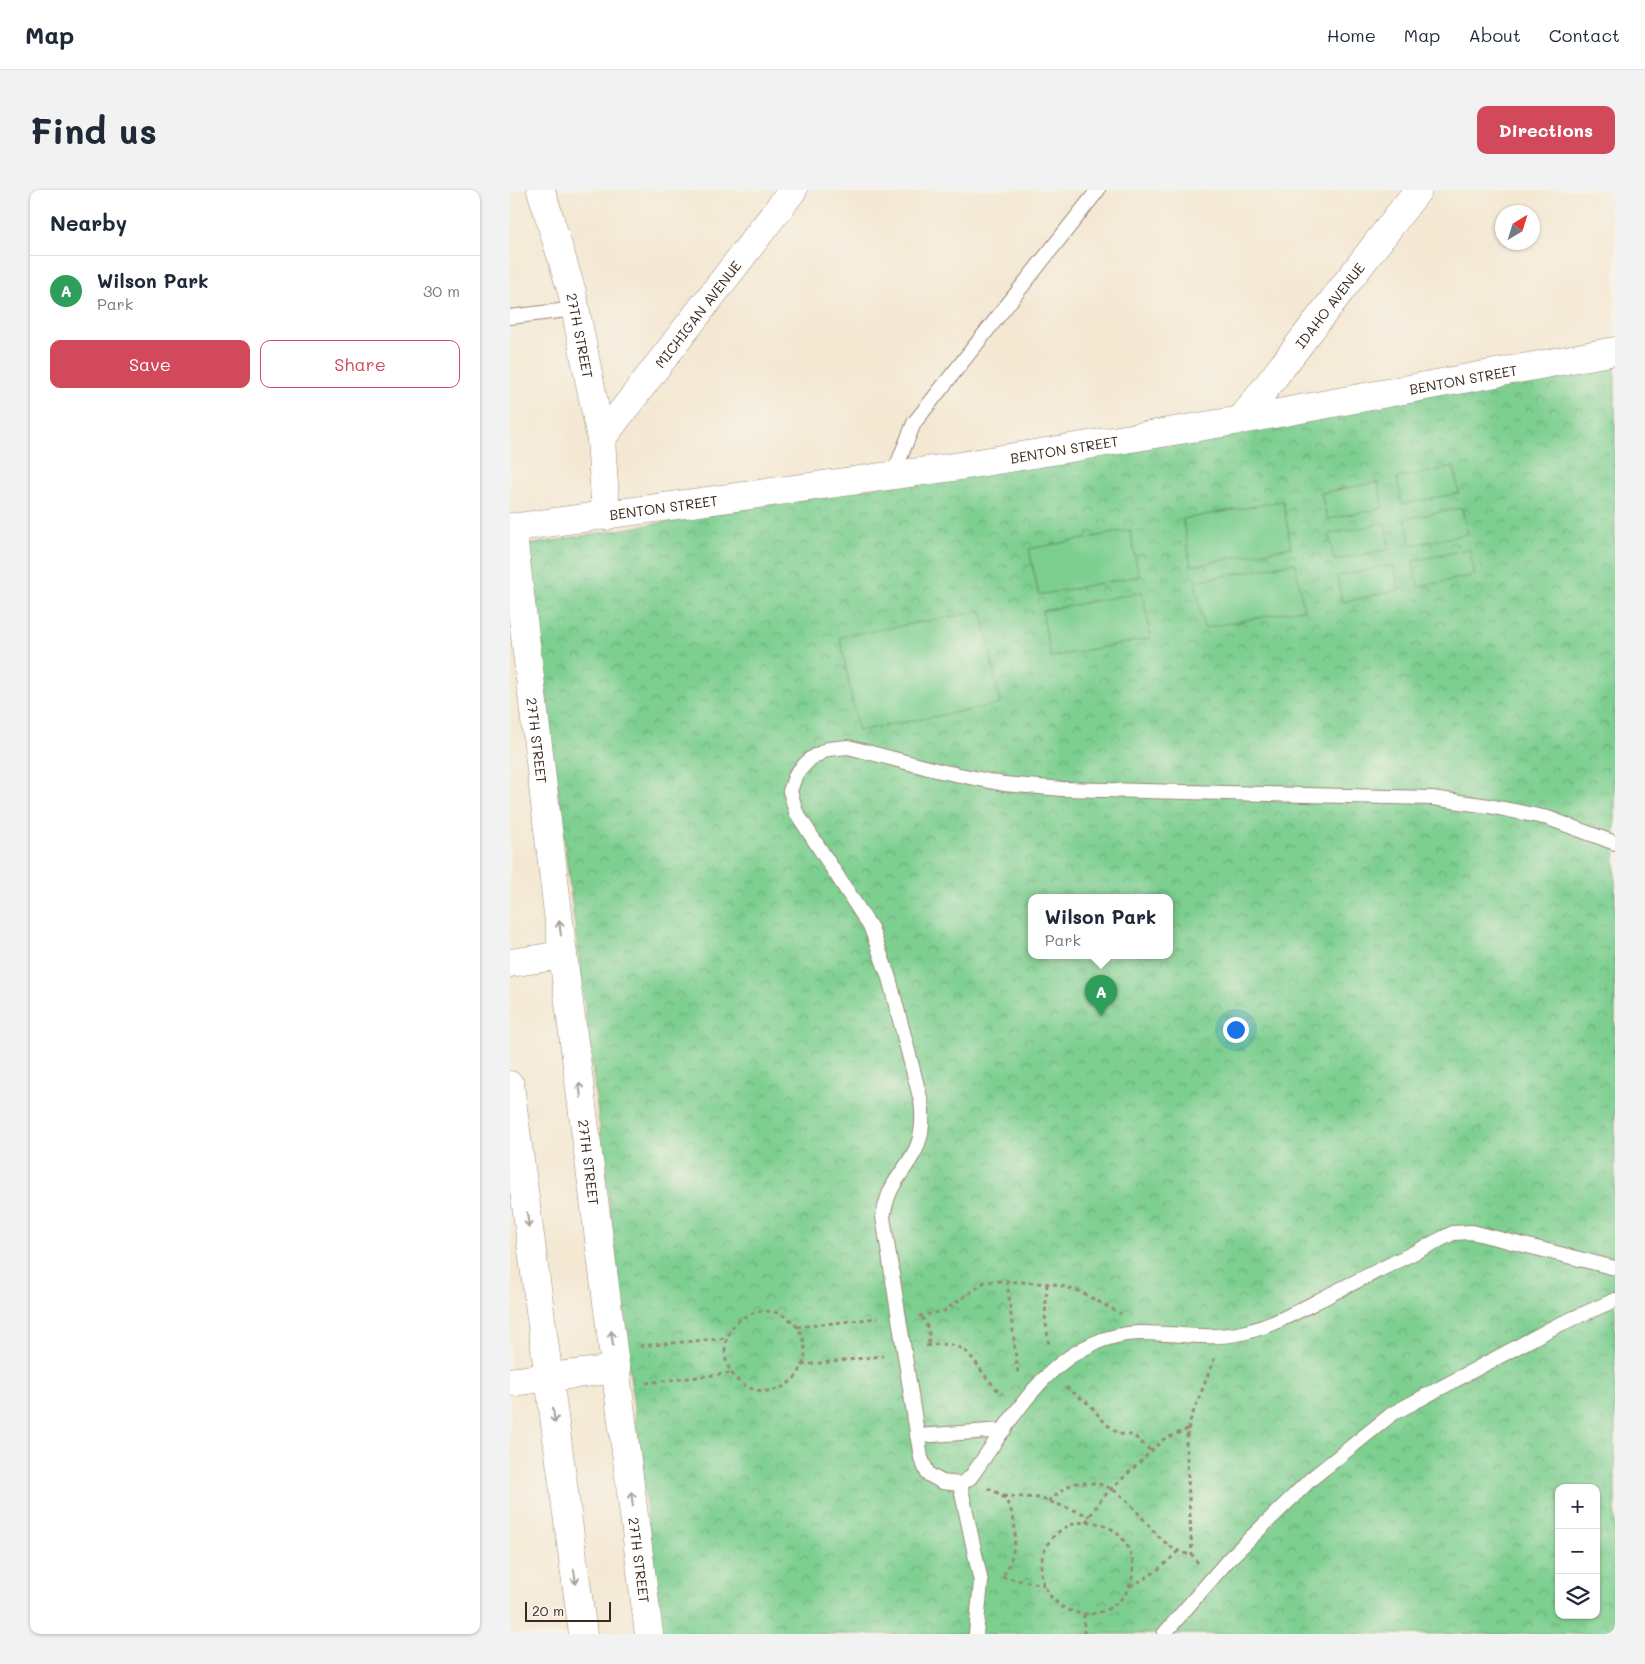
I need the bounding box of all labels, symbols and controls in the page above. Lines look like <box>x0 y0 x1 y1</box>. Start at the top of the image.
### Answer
text: Map <box>25 19 74 50</box>
text: Home <box>1327 23 1376 47</box>
text: Map <box>1404 23 1440 47</box>
text: About <box>1468 23 1521 47</box>
text: Contact <box>1549 23 1620 47</box>
button: Directions <box>1477 106 1615 154</box>
text: Find us <box>30 107 157 153</box>
north arrow <box>1495 205 1540 250</box>
text: Nearby <box>50 209 127 236</box>
street label: MICHIGAN AVENUE <box>650 256 745 371</box>
street label: IDAHO AVENUE <box>1290 258 1368 352</box>
text: Wilson Park <box>97 268 208 293</box>
text: A <box>60 280 72 301</box>
text: 30 m <box>423 280 460 301</box>
street label: 27TH STREET <box>563 291 598 380</box>
text: Park <box>97 293 133 314</box>
button: Save <box>50 340 250 388</box>
button: Share <box>260 340 460 388</box>
street label: BENTON STREET <box>1408 360 1519 398</box>
street label: BENTON STREET <box>1009 431 1120 467</box>
street label: BENTON STREET <box>608 490 719 524</box>
street label: 27TH STREET <box>523 696 552 785</box>
popup <box>1028 894 1173 959</box>
text: Wilson Park <box>1045 904 1156 929</box>
one-way arrow <box>555 921 565 937</box>
text: Park <box>1045 929 1081 950</box>
pin: A <box>1085 975 1117 1016</box>
your location <box>1223 1017 1249 1043</box>
one-way arrow <box>575 1082 585 1098</box>
street label: 27TH STREET <box>574 1118 604 1207</box>
one-way arrow <box>523 1212 533 1228</box>
one-way arrow <box>606 1330 616 1346</box>
one-way arrow <box>549 1408 559 1424</box>
map controls <box>1555 1484 1600 1619</box>
button: + <box>1555 1484 1600 1529</box>
one-way arrow <box>627 1491 637 1507</box>
street label: 27TH STREET <box>625 1516 655 1604</box>
button: − <box>1555 1529 1600 1574</box>
one-way arrow <box>570 1569 580 1585</box>
button: layers <box>1555 1574 1600 1619</box>
scale bar <box>525 1599 611 1622</box>
text: 20 m <box>532 1601 564 1620</box>

